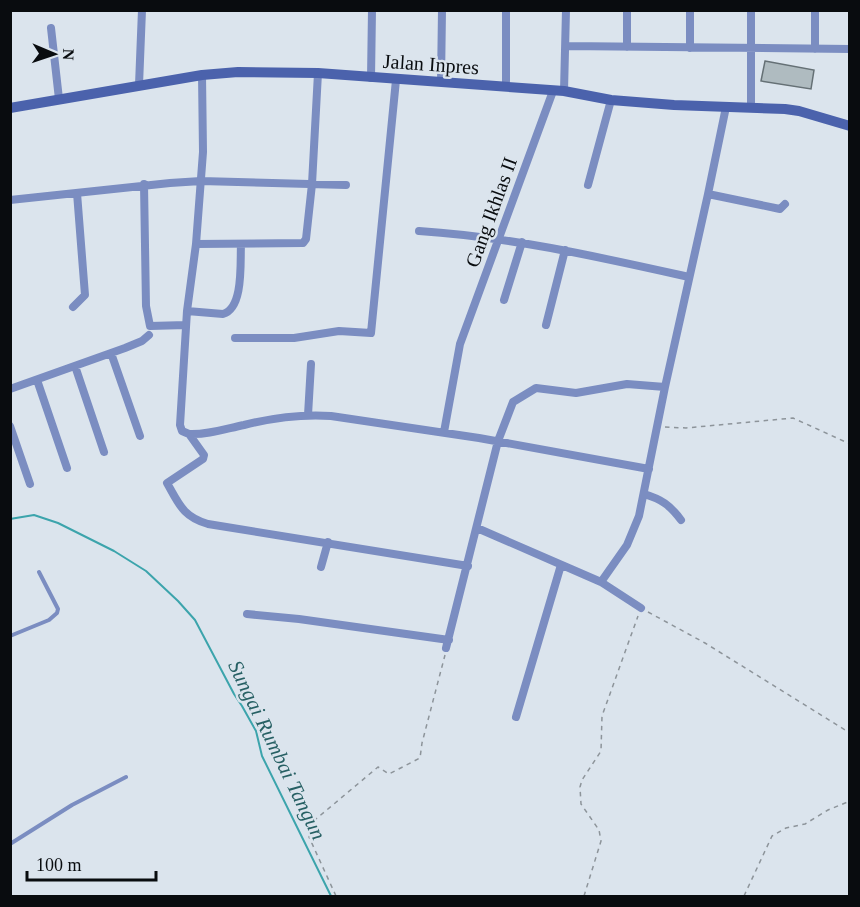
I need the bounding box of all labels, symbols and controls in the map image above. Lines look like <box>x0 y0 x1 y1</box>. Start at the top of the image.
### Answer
north arrow <box>24 24 84 84</box>
text: N <box>60 48 77 61</box>
street label: Jalan Inpres <box>382 50 480 79</box>
street label: Gang Ikhlas II <box>461 154 522 270</box>
water label: Sungai Rumbai Tangun <box>223 656 331 844</box>
scale bar <box>27 844 156 882</box>
text: 100 m <box>36 855 82 875</box>

